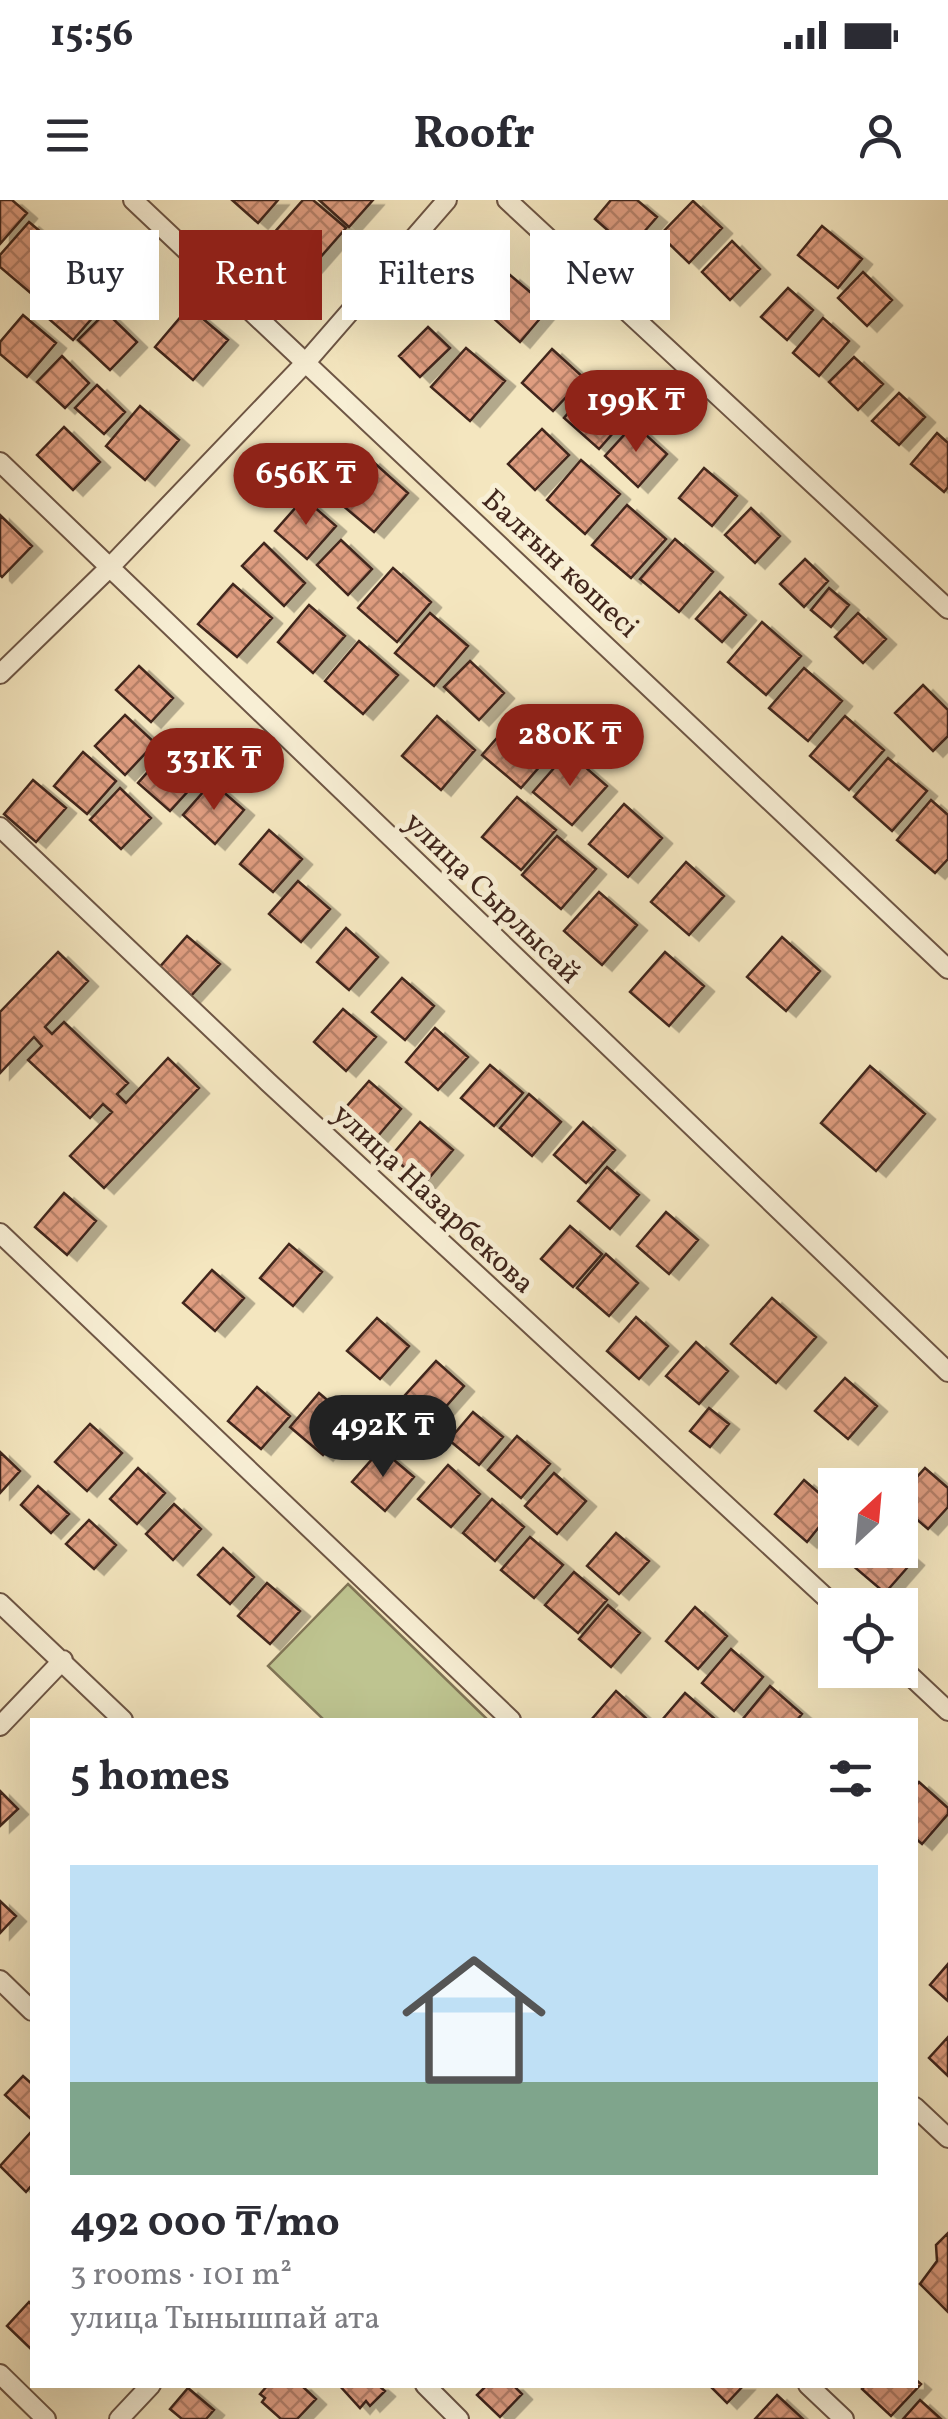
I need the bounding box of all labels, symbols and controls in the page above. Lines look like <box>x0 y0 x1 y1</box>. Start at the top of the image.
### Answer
text: 15:56 <box>50 9 134 62</box>
text: Roofr <box>413 104 535 167</box>
icon: menu <box>40 108 95 163</box>
icon: person <box>853 108 908 163</box>
chip: Buy <box>30 230 159 320</box>
chip: Rent <box>179 230 322 320</box>
chip: Filters <box>342 230 510 320</box>
chip: New <box>530 230 670 320</box>
pin: 199K ₸ <box>555 370 717 455</box>
text: 199K ₸ <box>587 380 685 424</box>
pin: 656K ₸ <box>225 443 387 528</box>
text: 656K ₸ <box>255 453 357 497</box>
street label: Балғын көшесі <box>472 480 648 649</box>
pin: 280K ₸ <box>489 704 651 789</box>
text: 280K ₸ <box>518 714 622 758</box>
pin: 331K ₸ <box>133 728 295 813</box>
text: 331K ₸ <box>166 738 262 782</box>
street label: улица Сырлысай <box>394 803 590 994</box>
street label: улица Назарбекова <box>322 1094 543 1305</box>
pin: 492K ₸ <box>302 1395 464 1480</box>
text: 492K ₸ <box>331 1405 435 1449</box>
north arrow <box>818 1468 918 1568</box>
map controls <box>818 1468 918 1688</box>
button: locate <box>818 1588 918 1688</box>
text: 5 homes <box>70 1749 230 1808</box>
icon: filters <box>823 1751 878 1806</box>
icon: home <box>384 1930 564 2110</box>
text: 492 000 ₸/mo <box>70 2195 340 2254</box>
text: 3 rooms · 101 m² <box>70 2254 292 2298</box>
text: улица Тынышпай ата <box>70 2298 380 2342</box>

